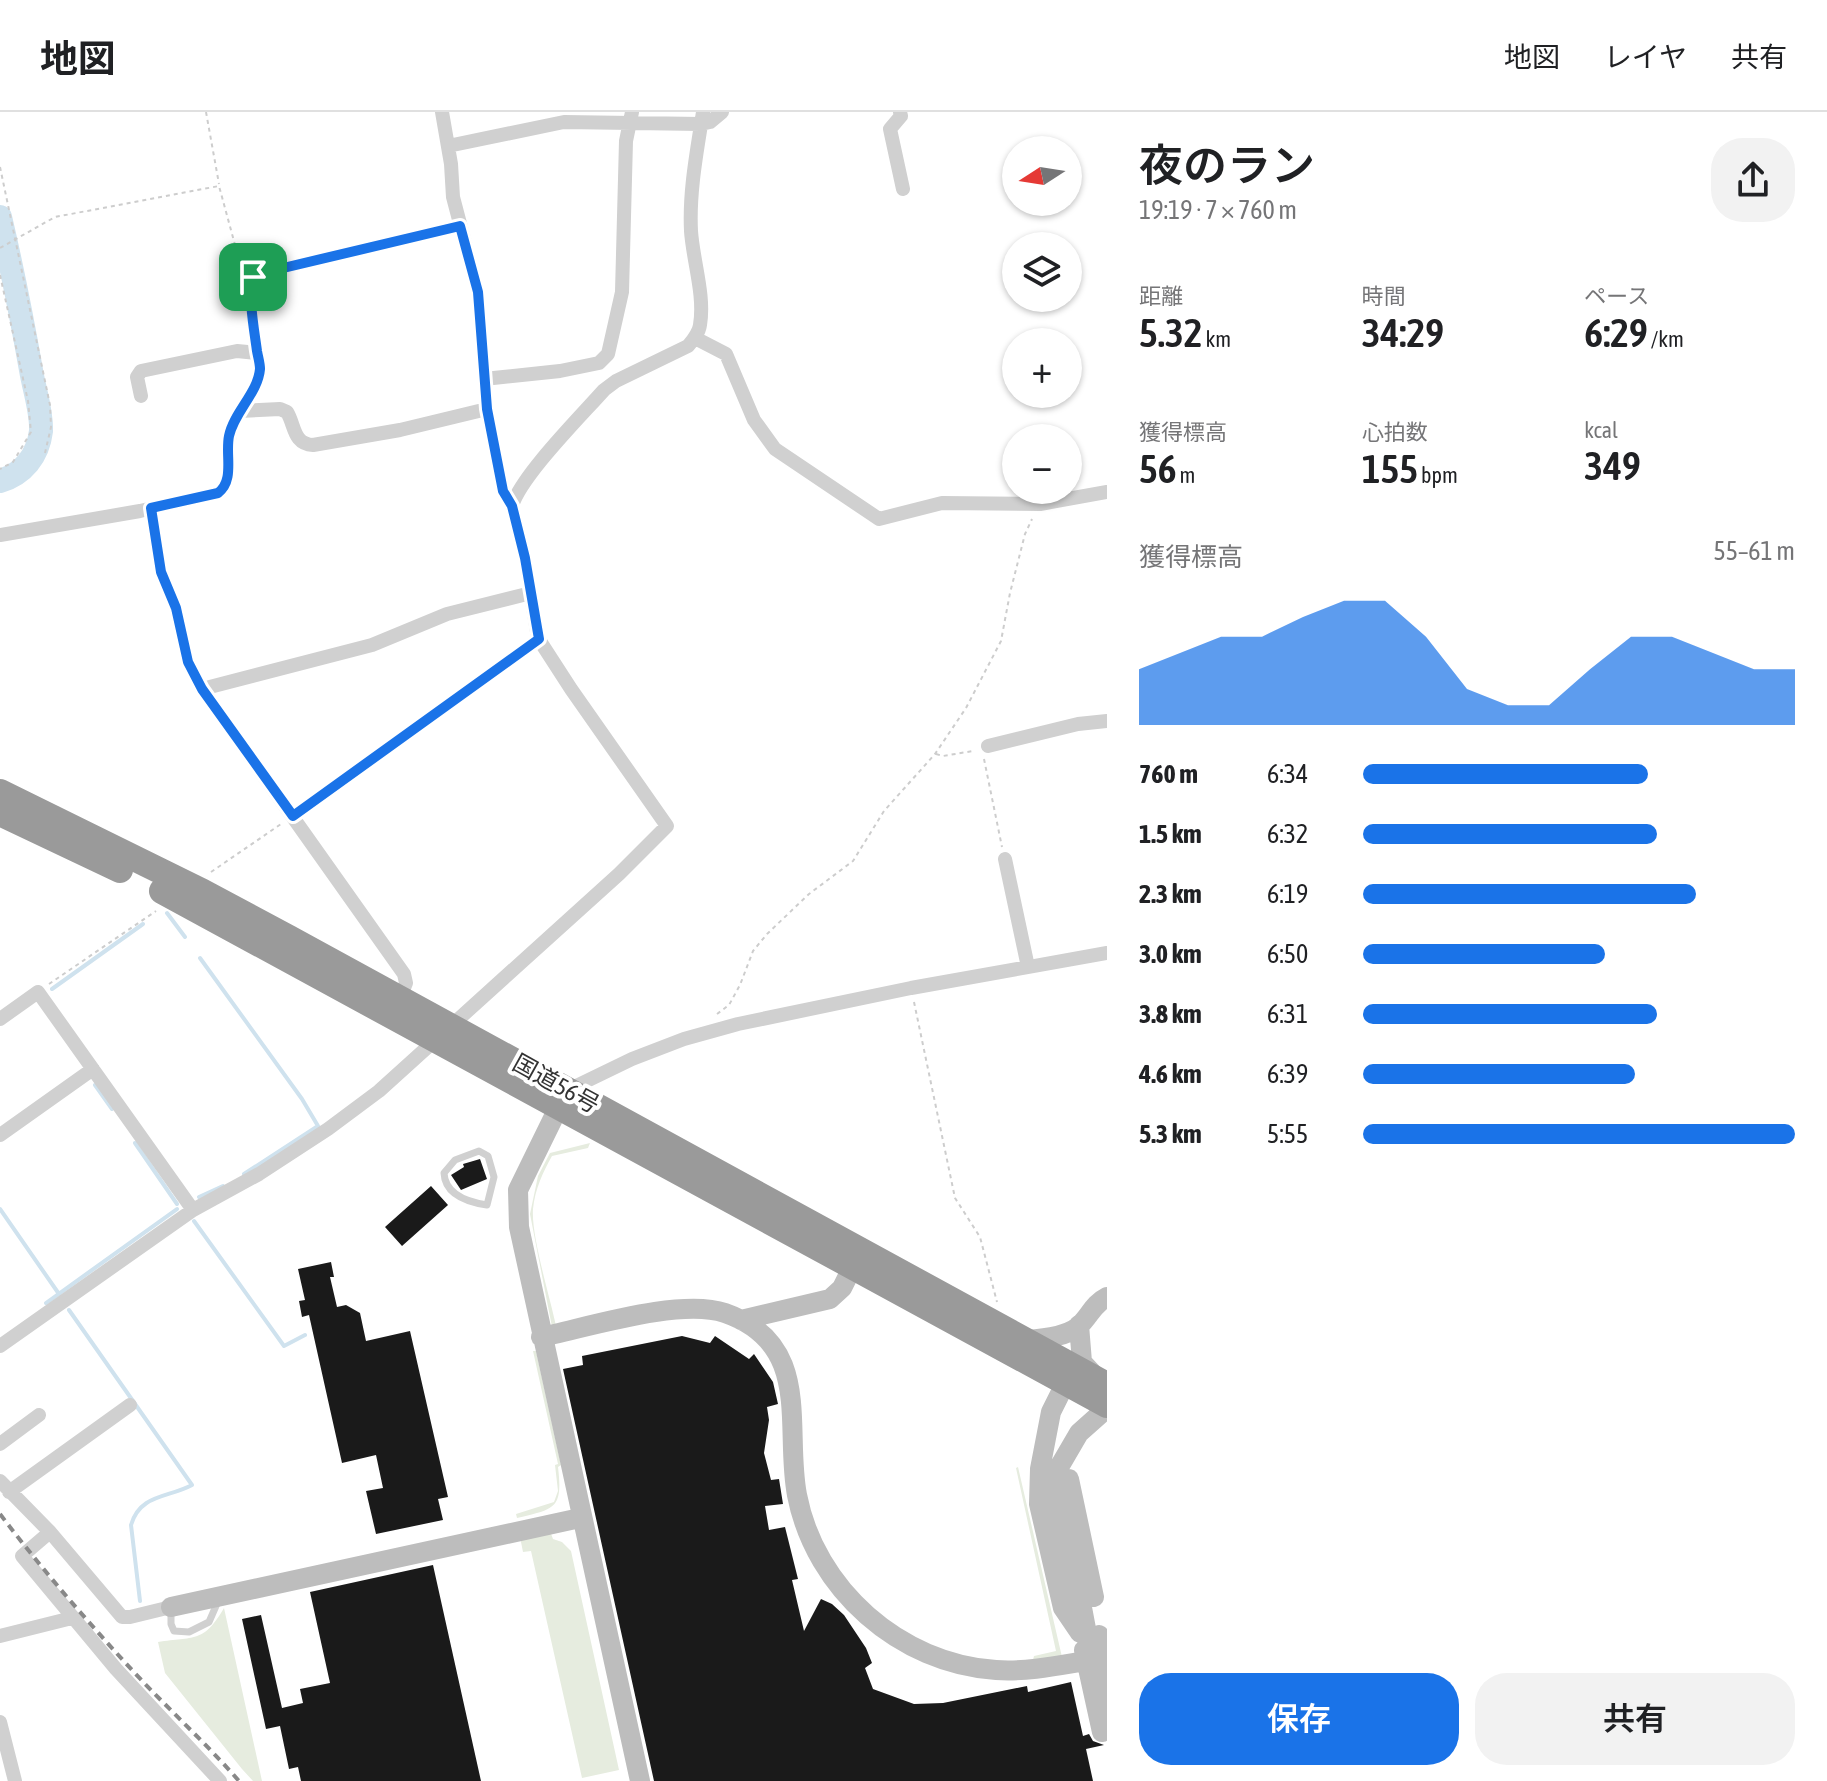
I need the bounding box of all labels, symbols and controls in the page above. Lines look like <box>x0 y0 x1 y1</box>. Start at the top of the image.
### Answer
text: 地図 <box>40 37 116 80</box>
text: 地図 <box>1504 41 1560 73</box>
text: レイヤ <box>1604 41 1687 73</box>
text: 共有 <box>1731 41 1787 73</box>
north arrow <box>1002 136 1082 216</box>
map controls <box>1002 136 1082 504</box>
button: share <box>1711 138 1795 222</box>
text: 夜のラン <box>1139 140 1315 190</box>
text: 19:19 · 7 × 760 m <box>1139 195 1297 225</box>
button: layers <box>1002 232 1082 312</box>
pin <box>219 243 287 311</box>
icon: arrive <box>231 255 275 299</box>
text: 距離 <box>1139 283 1183 309</box>
text: 時間 <box>1362 283 1406 309</box>
text: ペース <box>1584 283 1649 309</box>
text: 5.32 <box>1139 310 1203 355</box>
text: 34:29 <box>1362 310 1444 355</box>
text: 6:29 <box>1584 310 1648 355</box>
text: km <box>1203 326 1231 352</box>
text: /km <box>1648 326 1684 352</box>
button: + <box>1002 328 1082 408</box>
text: kcal <box>1584 417 1618 443</box>
text: 獲得標高 <box>1139 419 1227 445</box>
text: 心拍数 <box>1362 419 1428 445</box>
button: − <box>1002 424 1082 504</box>
text: 349 <box>1584 443 1641 488</box>
text: 56 <box>1139 446 1177 491</box>
text: 155 <box>1362 446 1418 491</box>
text: m <box>1177 462 1195 488</box>
text: bpm <box>1418 462 1458 488</box>
text: 55–61 m <box>1713 536 1795 566</box>
text: 獲得標高 <box>1139 542 1243 572</box>
text: 760 m <box>1139 759 1198 789</box>
text: 6:34 <box>1267 759 1308 789</box>
text: 1.5 km <box>1139 819 1202 849</box>
text: 6:32 <box>1267 819 1308 849</box>
text: 2.3 km <box>1139 879 1202 909</box>
text: 6:19 <box>1267 879 1308 909</box>
text: 3.0 km <box>1139 939 1202 969</box>
text: 6:50 <box>1267 939 1308 969</box>
text: 3.8 km <box>1139 999 1202 1029</box>
text: 6:31 <box>1267 999 1308 1029</box>
street label: 国道56号 <box>508 1049 604 1118</box>
text: 4.6 km <box>1139 1059 1202 1089</box>
text: 6:39 <box>1267 1059 1308 1089</box>
text: 5.3 km <box>1139 1119 1202 1149</box>
text: 5:55 <box>1267 1119 1308 1149</box>
button: 保存 <box>1139 1673 1459 1765</box>
button: 共有 <box>1475 1673 1795 1765</box>

